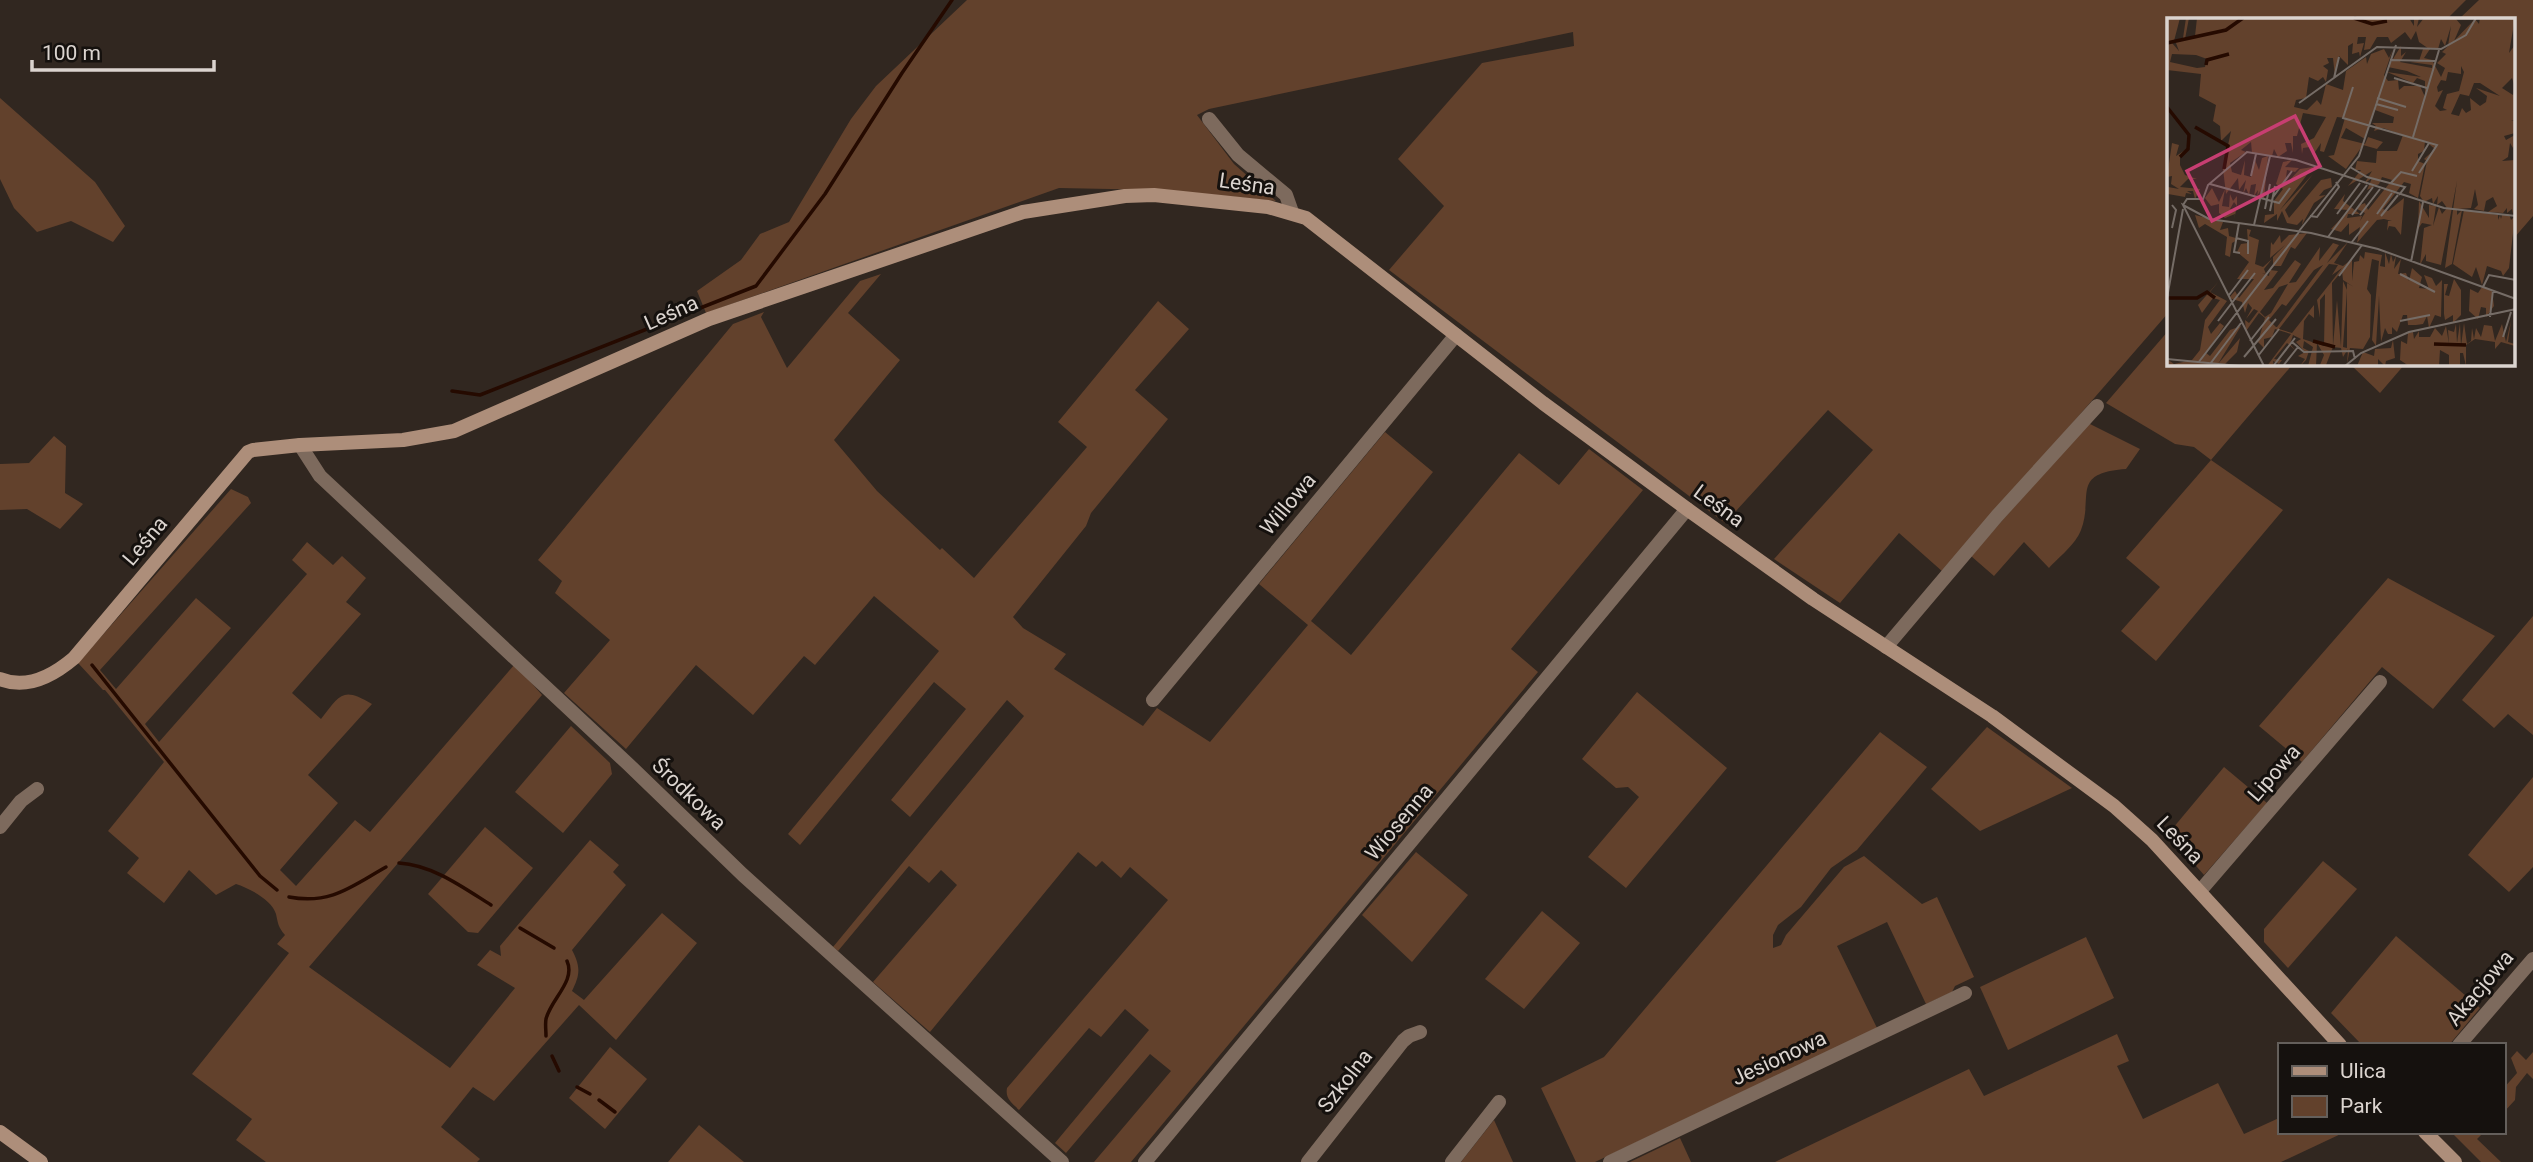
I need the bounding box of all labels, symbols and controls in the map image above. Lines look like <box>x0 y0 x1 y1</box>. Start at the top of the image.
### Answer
inset map <box>2167 18 2516 366</box>
scale bar <box>32 28 214 72</box>
text: 100 m <box>42 41 101 65</box>
street label: Leśna <box>1217 168 1277 200</box>
street label: Leśna <box>640 291 702 335</box>
street label: Willowa <box>1255 468 1321 540</box>
street label: Leśna <box>1689 480 1749 532</box>
street label: Leśna <box>118 512 172 570</box>
street label: Lipowa <box>2243 740 2305 806</box>
street label: Środkowa <box>647 753 731 835</box>
street label: Wiosenna <box>1360 779 1438 865</box>
street label: Leśna <box>2152 811 2208 869</box>
street label: Akacjowa <box>2442 945 2518 1031</box>
street label: Jesionowa <box>1728 1026 1830 1090</box>
legend <box>2278 1043 2505 1134</box>
street label: Szkolna <box>1313 1045 1377 1117</box>
text: Ulica <box>2340 1059 2386 1083</box>
text: Park <box>2340 1094 2383 1118</box>

